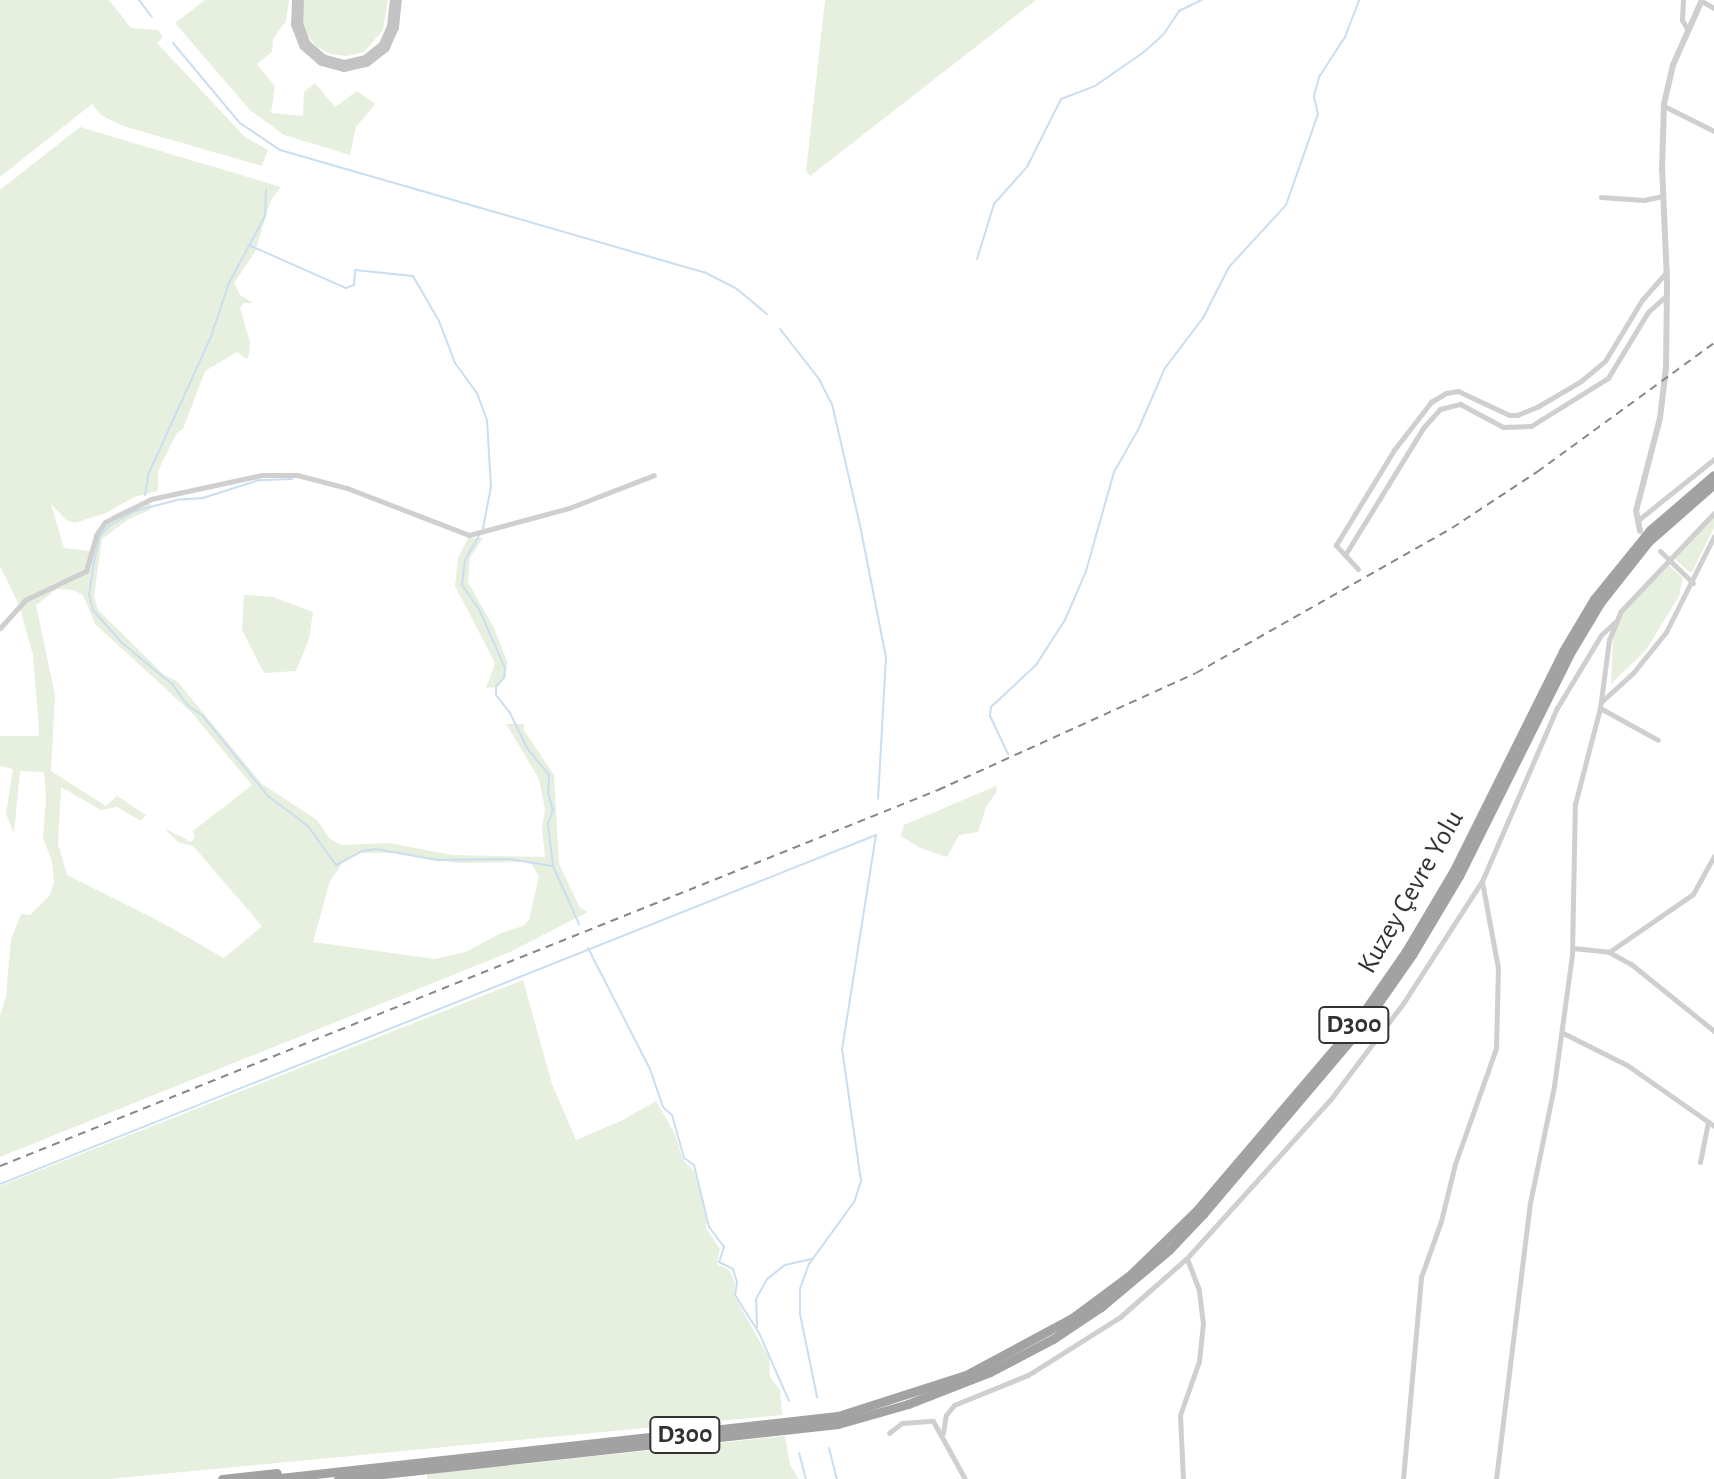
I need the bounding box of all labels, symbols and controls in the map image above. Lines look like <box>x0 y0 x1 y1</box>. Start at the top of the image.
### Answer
street label: Kuzey Çevre Yolu <box>1351 804 1471 980</box>
road number: D300 <box>1318 1003 1390 1047</box>
road number: D300 <box>649 1413 721 1457</box>

